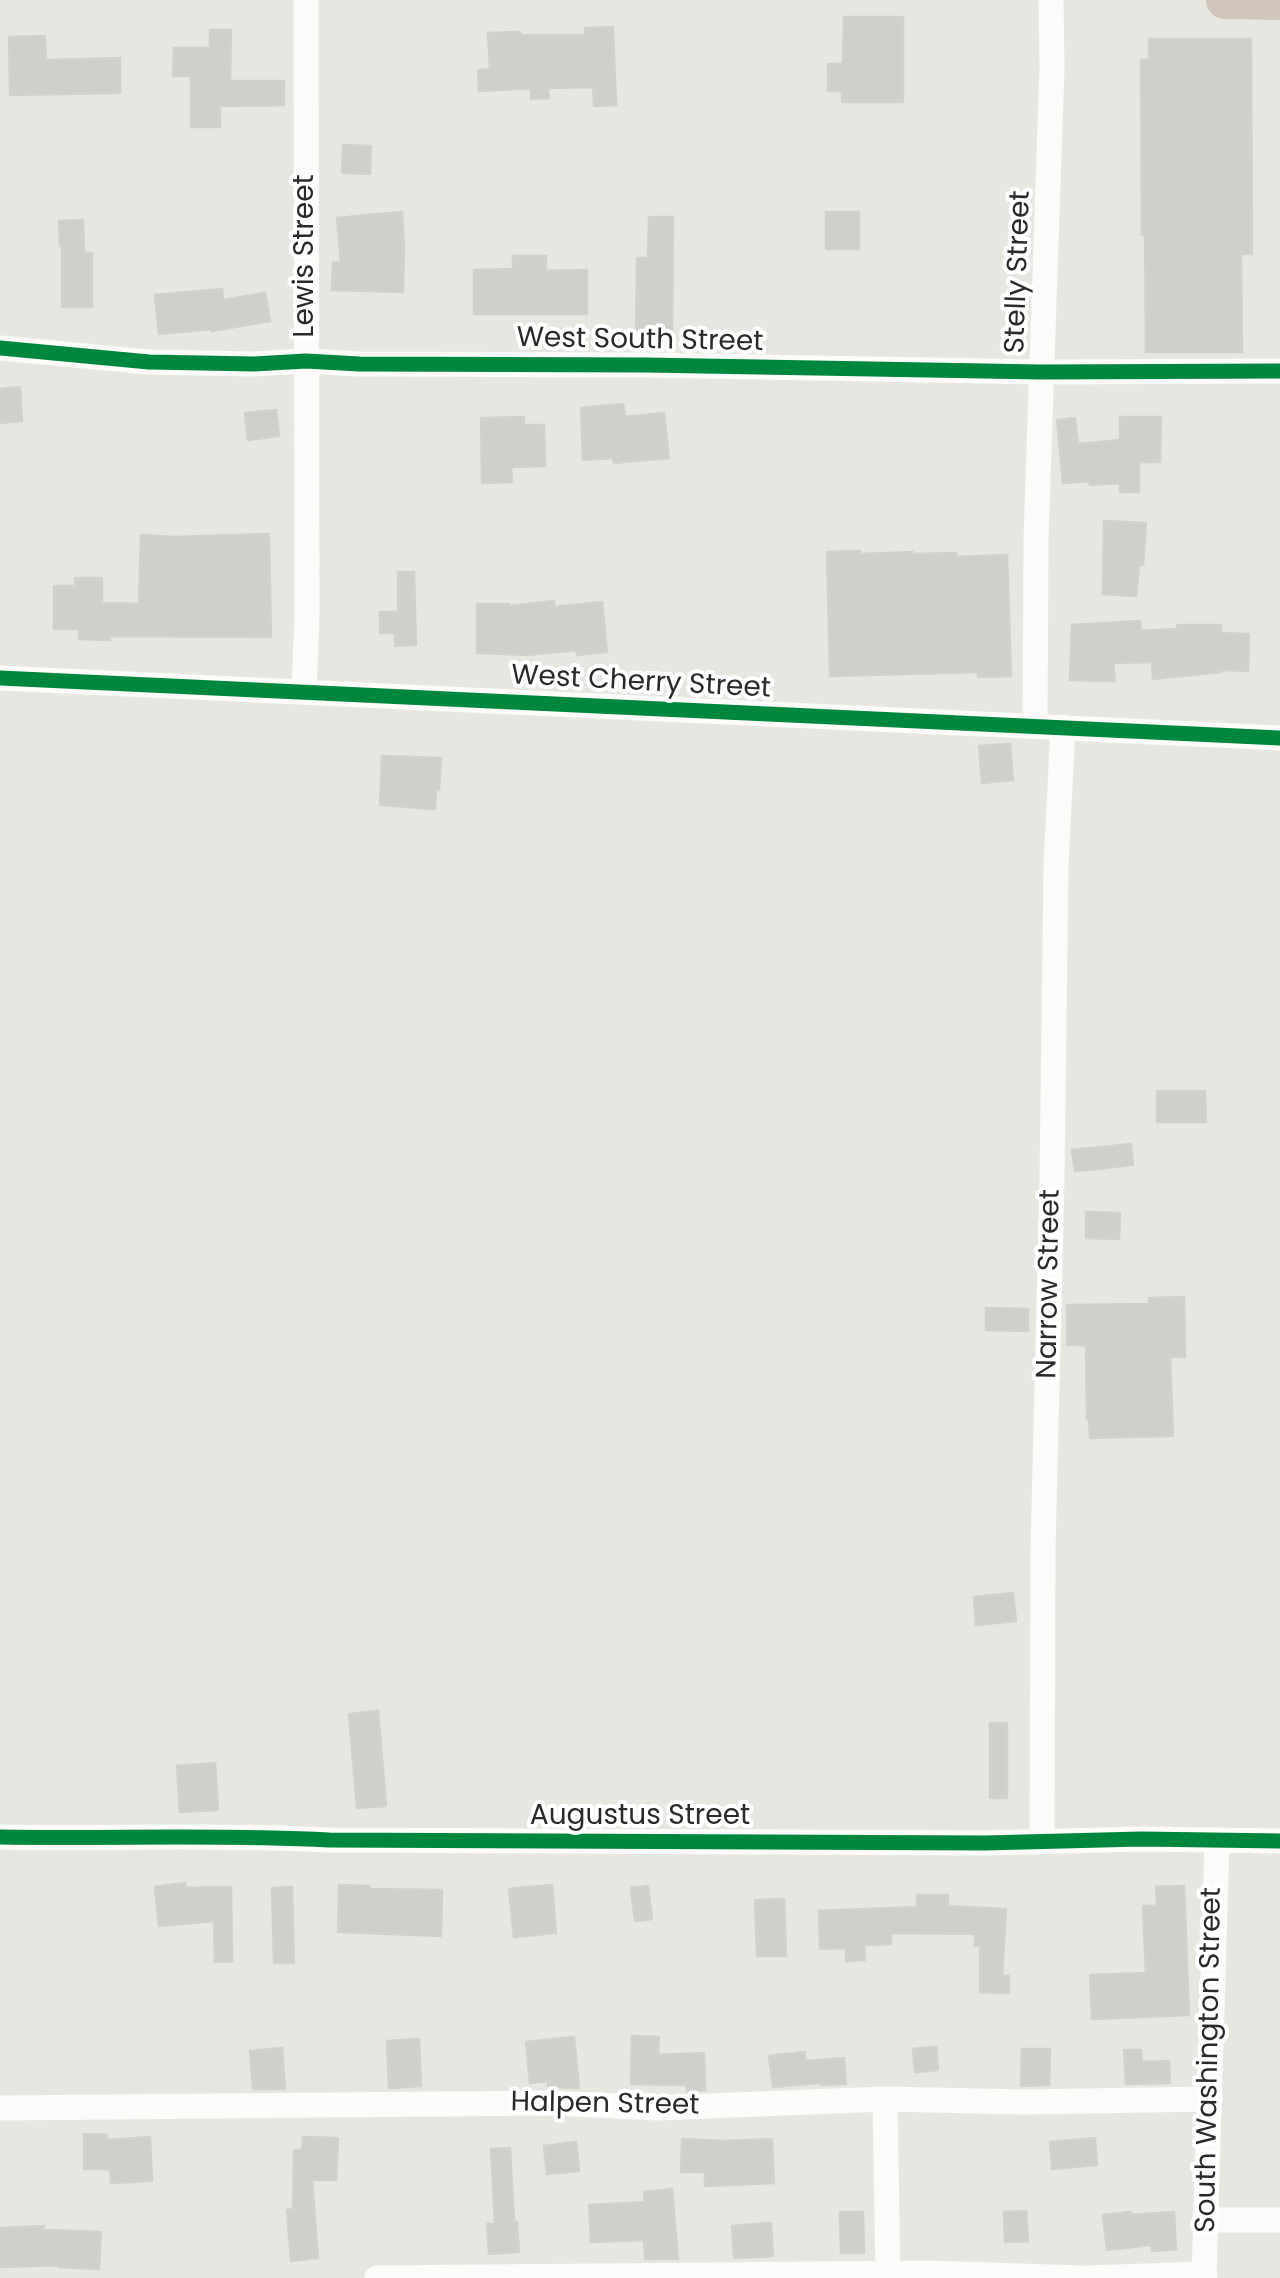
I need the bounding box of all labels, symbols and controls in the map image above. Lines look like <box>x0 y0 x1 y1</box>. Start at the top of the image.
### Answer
street label: Lewis Street <box>289 174 323 338</box>
street label: Stelly Street <box>999 190 1039 354</box>
street label: West South Street <box>516 322 764 360</box>
street label: West Cherry Street <box>510 659 772 707</box>
street label: Narrow Street <box>1032 1189 1068 1379</box>
street label: Augustus Street <box>530 1800 750 1834</box>
street label: South Washington Street <box>1190 1887 1230 2233</box>
street label: Halpen Street <box>510 2087 700 2123</box>

